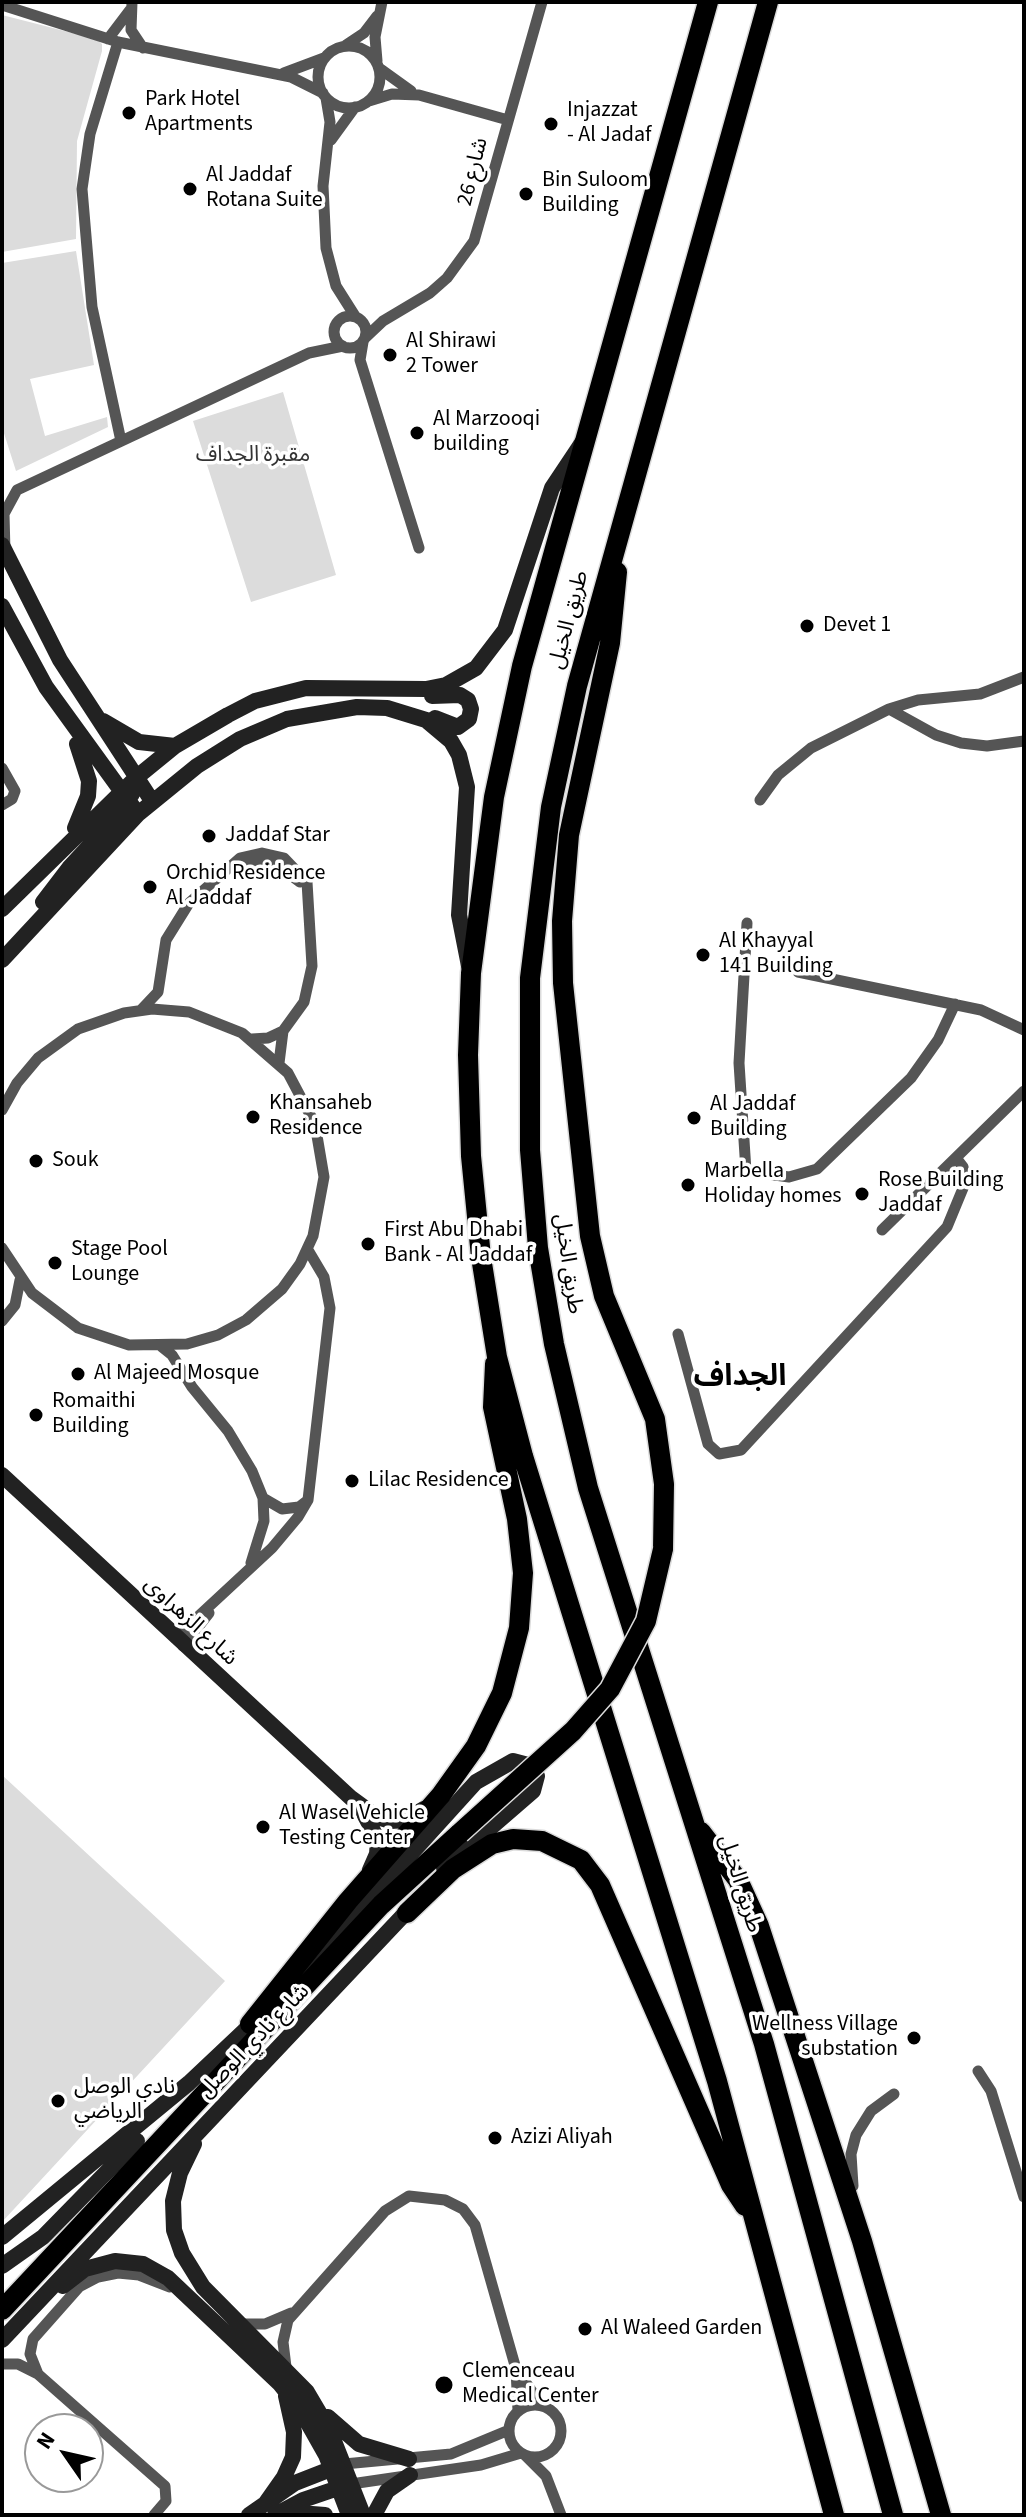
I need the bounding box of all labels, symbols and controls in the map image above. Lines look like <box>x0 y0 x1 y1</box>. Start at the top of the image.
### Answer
place label: Park Hotel Apartments <box>145 87 253 138</box>
place label: Injazzat - Al Jadaf <box>567 98 652 150</box>
marker: Park Hotel Apartments <box>120 104 138 122</box>
marker: Injazzat - Al Jadaf <box>542 115 560 133</box>
street label: شارع 26 <box>453 135 495 209</box>
place label: Al Jaddaf Rotana Suite <box>206 163 323 214</box>
place label: Bin Suloom Building <box>542 168 648 220</box>
marker: Al Jaddaf Rotana Suite <box>181 180 199 198</box>
marker: Bin Suloom Building <box>517 185 535 203</box>
place label: Al Shirawi 2 Tower <box>406 329 497 380</box>
marker: Al Shirawi 2 Tower <box>381 346 399 364</box>
place label: Al Marzooqi building <box>433 407 540 458</box>
marker: Al Marzooqi building <box>408 424 426 442</box>
park label: مقبرة الجداف <box>196 443 310 469</box>
street label: طريق الخيل <box>544 568 596 672</box>
place label: Devet 1 <box>823 613 891 639</box>
marker: Devet 1 <box>798 617 816 635</box>
place label: Jaddaf Star <box>225 823 330 849</box>
marker: Jaddaf Star <box>200 827 218 845</box>
place label: Orchid Residence Al Jaddaf <box>166 861 326 912</box>
marker: Orchid Residence Al Jaddaf <box>141 878 159 896</box>
place label: Al Khayyal 141 Building <box>719 929 833 980</box>
marker: Al Khayyal 141 Building <box>694 946 712 964</box>
place label: Khansaheb Residence <box>269 1091 372 1142</box>
place label: Al Jaddaf Building <box>710 1092 796 1144</box>
marker: Khansaheb Residence <box>244 1108 262 1126</box>
marker: Al Jaddaf Building <box>685 1109 703 1127</box>
place label: Souk <box>52 1148 99 1174</box>
marker: Souk <box>27 1152 45 1170</box>
place label: Marbella Holiday homes <box>704 1159 842 1210</box>
place label: Rose Building Jaddaf <box>878 1168 1003 1220</box>
marker: Marbella Holiday homes <box>679 1176 697 1194</box>
marker: Rose Building Jaddaf <box>853 1185 871 1203</box>
street label: طريق الخيل <box>547 1212 587 1316</box>
place label: First Abu Dhabi Bank - Al Jaddaf <box>384 1218 532 1270</box>
marker: First Abu Dhabi Bank - Al Jaddaf <box>359 1235 377 1253</box>
place label: Stage Pool Lounge <box>71 1237 168 1288</box>
marker: Stage Pool Lounge <box>46 1254 64 1272</box>
district label: الجداف <box>694 1360 786 1396</box>
place label: Al Majeed Mosque <box>94 1361 259 1387</box>
marker: Al Majeed Mosque <box>69 1365 87 1383</box>
place label: Romaithi Building <box>52 1389 136 1440</box>
marker: Romaithi Building <box>27 1406 45 1424</box>
place label: Lilac Residence <box>368 1468 509 1494</box>
marker: Lilac Residence <box>343 1472 361 1490</box>
street label: شارع الزهراوى <box>138 1572 242 1672</box>
place label: Al Wasel Vehicle Testing Center <box>279 1801 425 1852</box>
marker: Al Wasel Vehicle Testing Center <box>254 1818 272 1836</box>
street label: طريق الخيل <box>712 1832 766 1936</box>
street label: شارع نادي الوصل <box>194 1979 316 2105</box>
place label: Wellness Village substation <box>752 2012 898 2064</box>
marker: Wellness Village substation <box>905 2029 923 2047</box>
place label: نادي الوصل الرياضي <box>74 2075 175 2126</box>
marker: نادي الوصل الرياضي <box>49 2092 67 2110</box>
place label: Azizi Aliyah <box>511 2125 613 2151</box>
marker: Azizi Aliyah <box>486 2129 504 2147</box>
place label: Al Waleed Garden <box>601 2316 762 2342</box>
marker: Al Waleed Garden <box>576 2320 594 2338</box>
place label: Clemenceau Medical Center <box>462 2359 599 2410</box>
marker: Clemenceau Medical Center <box>433 2374 455 2396</box>
north arrow <box>24 2413 104 2493</box>
text: N <box>28 2426 63 2456</box>

